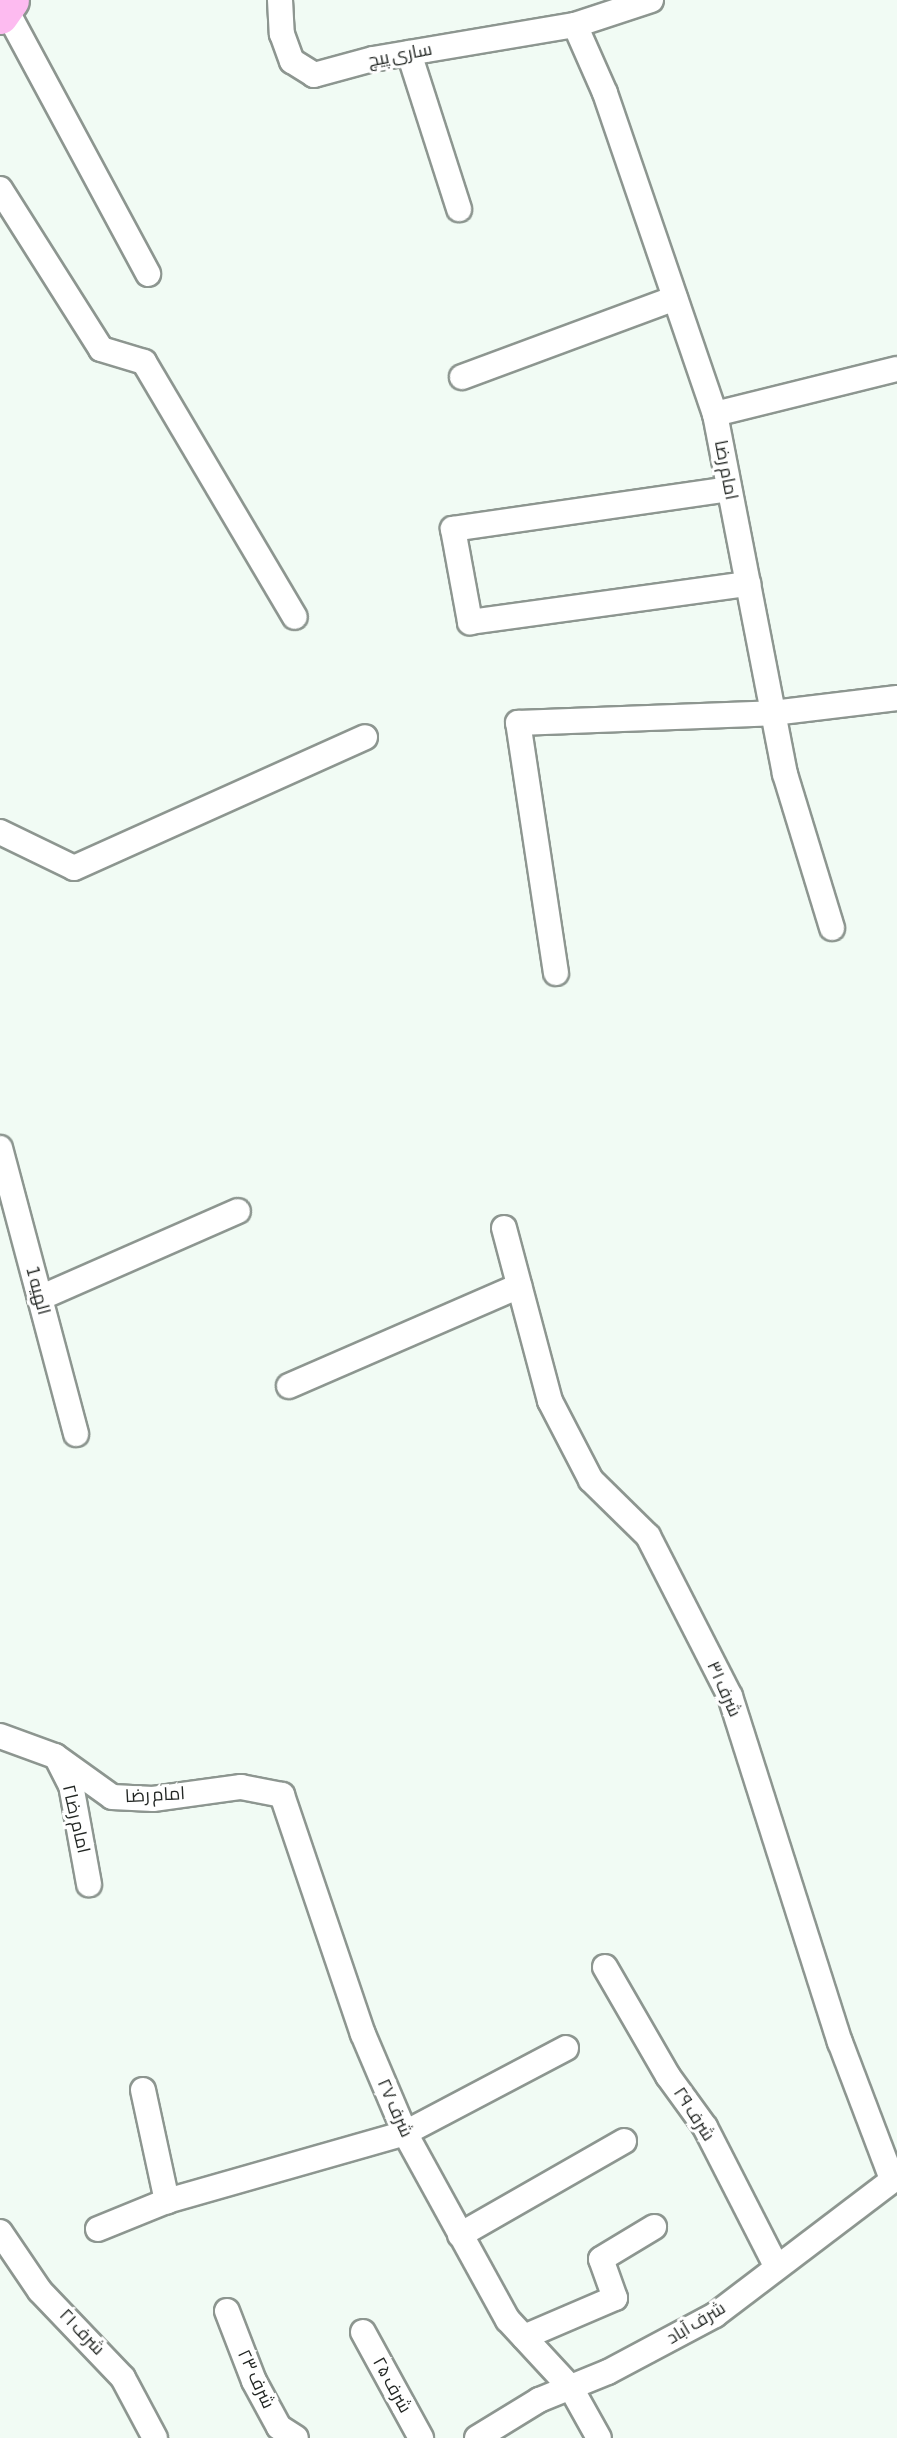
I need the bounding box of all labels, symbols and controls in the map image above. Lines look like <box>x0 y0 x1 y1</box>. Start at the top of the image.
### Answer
street label: ساری پیچ <box>366 38 434 72</box>
street label: امام رضا <box>710 438 742 502</box>
street label: الهیه 1 <box>21 1265 55 1317</box>
street label: شرف ۳۱ <box>702 1658 746 1720</box>
street label: امام رضا۲ <box>58 1783 94 1855</box>
street label: امام رضا <box>124 1783 186 1807</box>
street label: شرف ۲۷ <box>373 2075 417 2141</box>
street label: شرف ۲۹ <box>669 2083 719 2145</box>
street label: شرف آباد <box>663 2297 729 2349</box>
street label: شرف ۲۱ <box>55 2304 109 2360</box>
street label: شرف ۲۳ <box>233 2346 279 2412</box>
street label: شرف ۲۵ <box>368 2353 416 2417</box>

